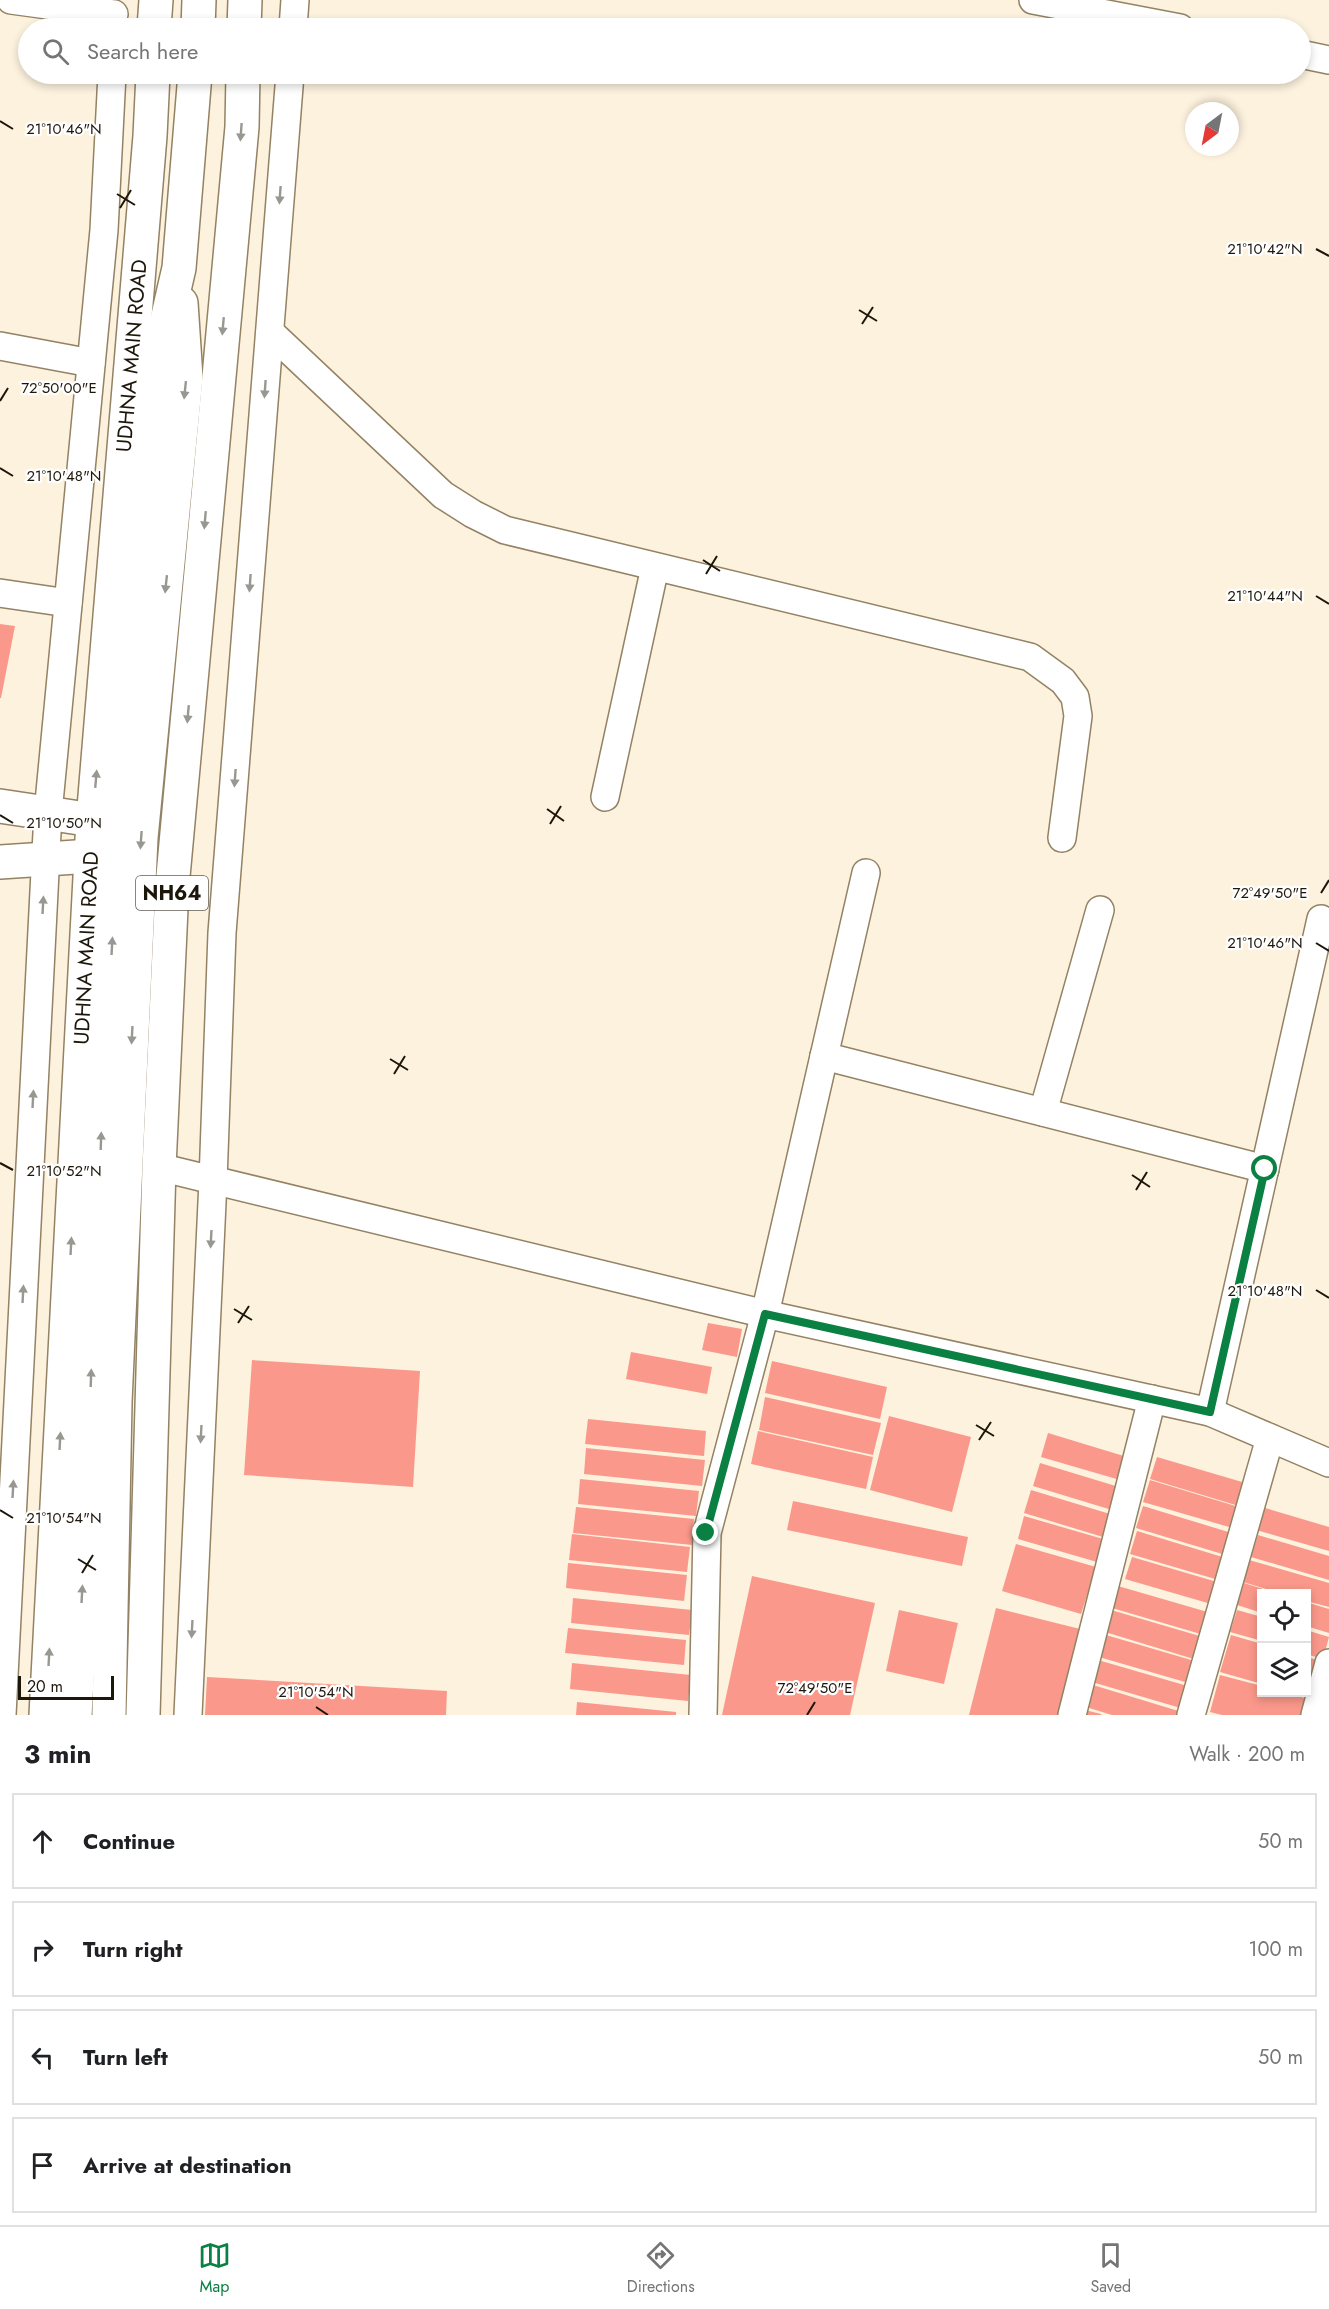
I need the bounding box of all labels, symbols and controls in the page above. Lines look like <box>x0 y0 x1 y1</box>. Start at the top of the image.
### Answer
search box <box>18 18 1311 84</box>
icon: search <box>39 35 72 68</box>
text: Search here <box>87 35 198 67</box>
north arrow <box>1185 102 1239 156</box>
text: 21°10'46"N <box>26 118 102 140</box>
one-way arrow <box>237 122 246 141</box>
one-way arrow <box>275 185 285 204</box>
text: 21°10'42"N <box>1227 238 1303 260</box>
street label: UDHNA MAIN ROAD <box>109 258 155 453</box>
one-way arrow <box>218 317 228 336</box>
text: 72°50'00"E <box>21 377 97 399</box>
one-way arrow <box>180 380 190 399</box>
one-way arrow <box>260 380 270 399</box>
text: 21°10'48"N <box>26 465 102 487</box>
one-way arrow <box>200 511 210 530</box>
one-way arrow <box>161 574 171 593</box>
one-way arrow <box>245 574 255 593</box>
text: 21°10'44"N <box>1227 585 1303 607</box>
one-way arrow <box>183 705 193 724</box>
one-way arrow <box>230 768 239 787</box>
one-way arrow <box>92 769 101 788</box>
text: 21°10'50"N <box>26 812 102 834</box>
one-way arrow <box>136 831 146 850</box>
street label: UDHNA MAIN ROAD <box>66 851 106 1045</box>
road number: NH64 <box>136 876 208 910</box>
text: 72°49'50"E <box>1233 882 1307 904</box>
one-way arrow <box>39 895 48 914</box>
text: 21°10'46"N <box>1227 932 1303 954</box>
one-way arrow <box>107 937 116 956</box>
one-way arrow <box>127 1026 136 1045</box>
one-way arrow <box>29 1090 38 1109</box>
one-way arrow <box>97 1132 106 1151</box>
route start <box>1251 1155 1277 1181</box>
text: 21°10'52"N <box>26 1160 102 1182</box>
one-way arrow <box>206 1230 215 1249</box>
one-way arrow <box>66 1237 75 1256</box>
text: 21°10'48"N <box>1227 1280 1303 1302</box>
one-way arrow <box>19 1285 28 1304</box>
one-way arrow <box>87 1368 96 1387</box>
one-way arrow <box>197 1425 206 1444</box>
one-way arrow <box>56 1431 65 1450</box>
one-way arrow <box>9 1479 18 1498</box>
text: 21°10'54"N <box>26 1507 102 1529</box>
route end <box>692 1519 718 1545</box>
one-way arrow <box>77 1584 86 1603</box>
map controls <box>1257 1589 1311 1697</box>
button: locate <box>1257 1589 1311 1643</box>
one-way arrow <box>187 1619 196 1638</box>
button: layers <box>1257 1643 1311 1697</box>
one-way arrow <box>44 1647 54 1666</box>
scale bar <box>18 1673 114 1700</box>
text: 20 m <box>27 1675 63 1698</box>
text: 72°49'50"E <box>778 1677 852 1699</box>
text: 21°10'54"N <box>278 1681 354 1703</box>
text: 3 min <box>24 1735 91 1773</box>
text: Walk · 200 m <box>1189 1740 1305 1769</box>
icon: ahead <box>26 1825 59 1858</box>
text: Continue <box>83 1825 175 1857</box>
text: 50 m <box>1258 1827 1303 1856</box>
icon: right <box>26 1933 59 1966</box>
text: Turn right <box>83 1933 183 1965</box>
text: 100 m <box>1248 1935 1303 1964</box>
icon: left <box>26 2041 59 2074</box>
text: Turn left <box>83 2041 168 2073</box>
text: 50 m <box>1258 2043 1303 2072</box>
icon: arrive <box>26 2149 59 2182</box>
text: Arrive at destination <box>83 2149 292 2181</box>
tab: Map <box>198 2239 231 2298</box>
tab: Directions <box>627 2239 695 2298</box>
tab: Saved <box>1090 2239 1131 2298</box>

